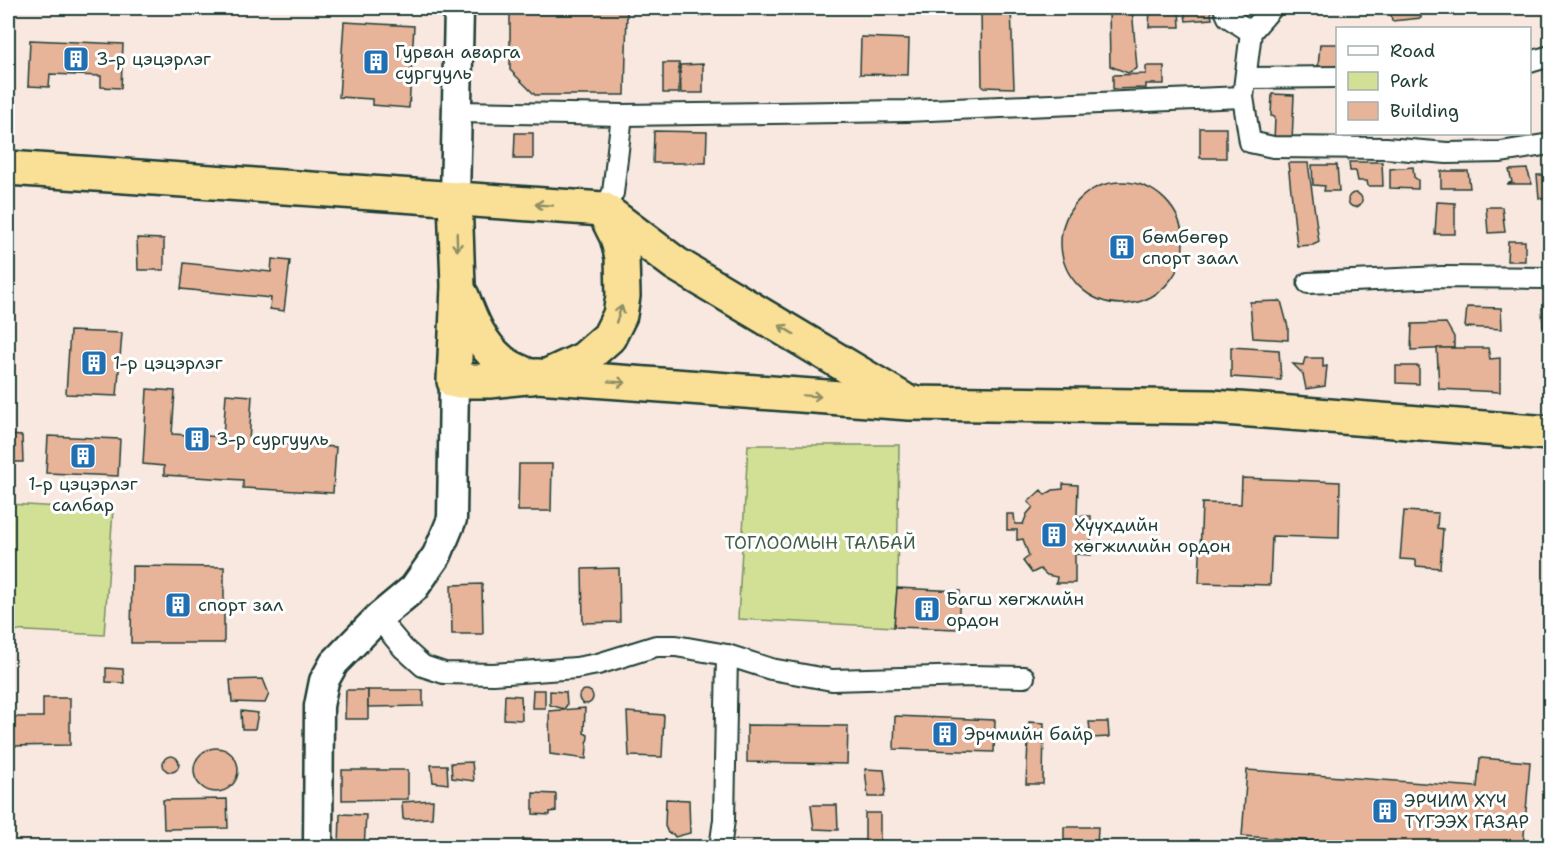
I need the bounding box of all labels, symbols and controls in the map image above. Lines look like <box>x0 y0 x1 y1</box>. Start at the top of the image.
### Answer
legend <box>1336 27 1531 135</box>
text: Road <box>1390 39 1435 63</box>
place label: Гурван аварга сургууль <box>395 40 521 85</box>
building icon: 3-р цэцэрлэг <box>61 44 91 74</box>
place label: 3-р цэцэрлэг <box>96 47 211 71</box>
building icon: Гурван аварга сургууль <box>361 47 391 77</box>
text: Park <box>1390 69 1429 93</box>
text: Building <box>1390 99 1459 123</box>
one-way arrow <box>535 199 555 210</box>
place label: бөмбөгөр спорт заал <box>1142 225 1238 270</box>
one-way arrow <box>451 232 462 252</box>
building icon: бөмбөгөр спорт заал <box>1107 232 1137 262</box>
one-way arrow <box>614 305 625 324</box>
one-way arrow <box>779 323 796 335</box>
building icon: 1-р цэцэрлэг <box>79 348 109 378</box>
place label: 1-р цэцэрлэг <box>113 351 223 375</box>
one-way arrow <box>607 377 627 388</box>
one-way arrow <box>801 391 821 402</box>
building icon: 3-р сургууль <box>182 424 212 454</box>
place label: 3-р сургууль <box>216 427 329 451</box>
building icon: 1-р цэцэрлэг салбар <box>68 441 98 471</box>
place label: 1-р цэцэрлэг салбар <box>28 472 138 517</box>
place label: Хүүхдийн хөгжилийн ордон <box>1074 513 1231 558</box>
building icon: Хүүхдийн хөгжилийн ордон <box>1039 520 1069 550</box>
park label: ТОГЛООМЫН ТАЛБАЙ <box>724 531 916 555</box>
place label: Багш хөгжлийн ордон <box>946 587 1084 632</box>
building icon: спорт зал <box>163 590 193 620</box>
place label: спорт зал <box>198 593 283 617</box>
building icon: Багш хөгжлийн ордон <box>912 594 942 624</box>
building icon: Эрчмийн байр <box>930 719 960 749</box>
place label: Эрчмийн байр <box>964 722 1093 746</box>
place label: ЭРЧИМ ХҮЧ ТҮГЭЭХ ГАЗАР <box>1404 789 1529 834</box>
building icon: ЭРЧИМ ХҮЧ ТҮГЭЭХ ГАЗАР <box>1370 796 1400 826</box>

